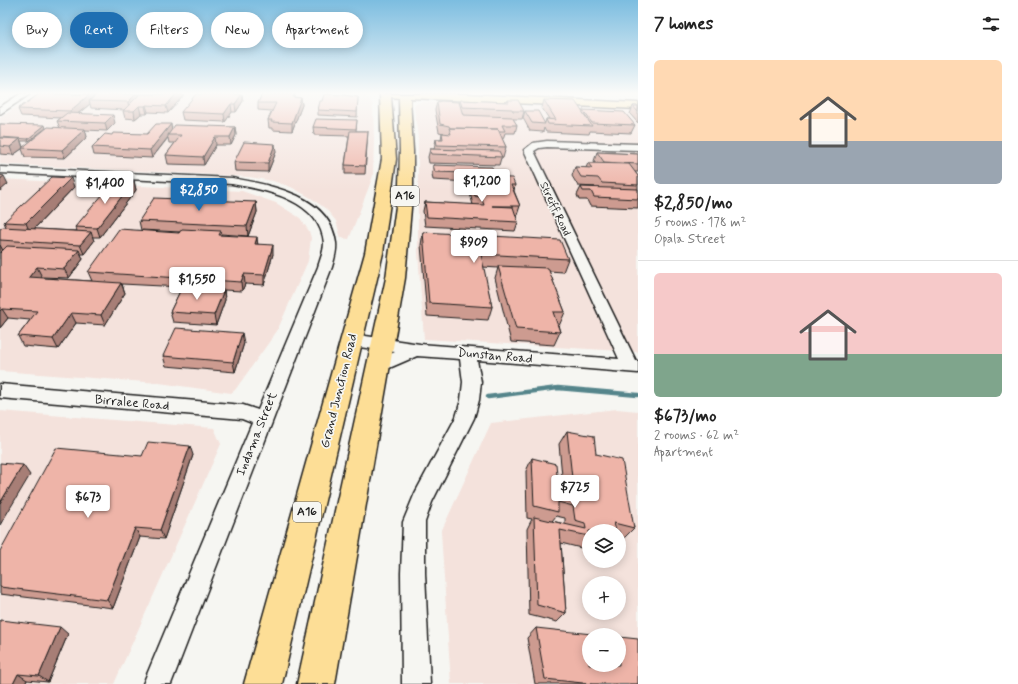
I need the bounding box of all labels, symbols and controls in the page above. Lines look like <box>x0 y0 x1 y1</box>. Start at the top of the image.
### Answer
chip: Buy <box>12 12 62 48</box>
chip: Rent <box>70 12 128 48</box>
chip: Filters <box>136 12 203 48</box>
chip: New <box>211 12 264 48</box>
chip: Apartment <box>272 12 363 48</box>
text: 7 homes <box>654 13 713 35</box>
icon: filters <box>980 13 1002 35</box>
icon: home <box>792 86 864 158</box>
pin: $1,200 <box>449 169 515 203</box>
pin: $1,400 <box>72 171 138 205</box>
text: $1,200 <box>463 173 501 190</box>
text: $1,400 <box>85 175 125 192</box>
pin: $2,850 <box>166 178 232 212</box>
street label: Streiff Road <box>536 180 574 238</box>
text: $2,850 <box>180 182 218 199</box>
road number: A16 <box>391 186 419 206</box>
text: $2,850/mo <box>654 192 733 214</box>
text: 5 rooms · 178 m² <box>654 214 746 231</box>
pin: $909 <box>450 230 498 264</box>
text: Opala Street <box>654 231 726 248</box>
text: $909 <box>460 234 488 251</box>
pin: $1,550 <box>164 267 230 301</box>
text: $1,550 <box>178 271 216 288</box>
icon: home <box>792 299 864 371</box>
street label: Grand Junction Road <box>317 332 361 450</box>
street label: Dunstan Road <box>457 344 533 368</box>
street label: Indama Street <box>232 389 282 478</box>
street label: Birralee Road <box>94 391 170 415</box>
text: $673/mo <box>654 405 716 427</box>
text: 2 rooms · 62 m² <box>654 427 739 444</box>
text: Apartment <box>654 444 713 461</box>
pin: $725 <box>551 475 599 509</box>
text: $725 <box>560 479 590 496</box>
pin: $673 <box>64 485 112 519</box>
text: $673 <box>75 489 101 506</box>
road number: A16 <box>293 502 321 522</box>
map controls <box>582 524 626 672</box>
button: layers <box>582 524 626 568</box>
button: + <box>582 576 626 620</box>
button: − <box>582 628 626 672</box>

